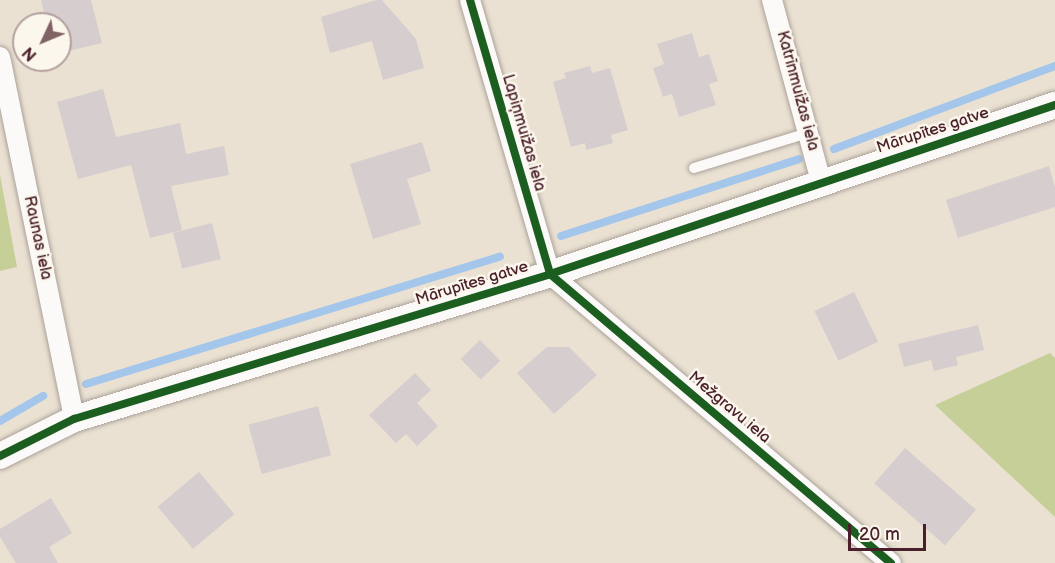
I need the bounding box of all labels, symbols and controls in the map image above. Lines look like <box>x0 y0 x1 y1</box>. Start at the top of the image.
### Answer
north arrow <box>12 12 72 72</box>
street label: Katrīnmuižas iela <box>772 29 822 153</box>
text: N <box>19 43 41 64</box>
street label: Lapiņmuižas iela <box>497 72 549 194</box>
street label: Mārupītes gatve <box>874 104 992 158</box>
street label: Raunas iela <box>19 194 55 282</box>
street label: Mārupītes gatve <box>413 258 531 310</box>
street label: Mežgravu iela <box>684 368 774 448</box>
scale bar <box>851 512 929 550</box>
text: 20 m <box>859 524 900 545</box>

